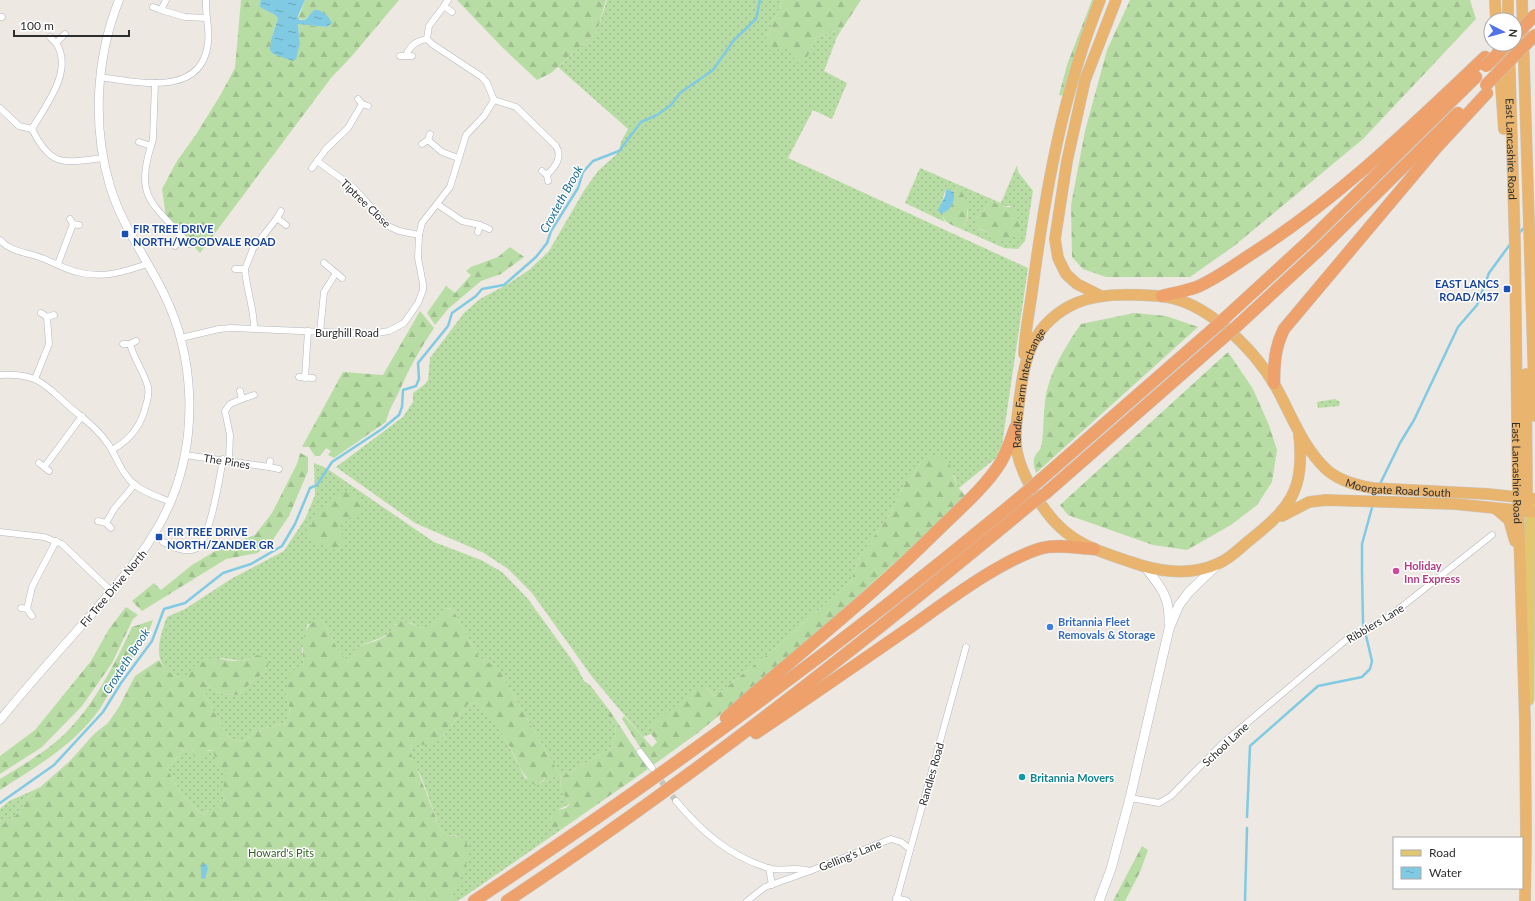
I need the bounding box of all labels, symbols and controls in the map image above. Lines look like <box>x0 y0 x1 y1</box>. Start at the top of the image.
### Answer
scale bar <box>14 12 129 38</box>
north arrow <box>1483 12 1523 52</box>
text: 100 m <box>20 18 54 33</box>
text: N <box>1507 28 1520 38</box>
street label: East Lancashire Road <box>1504 98 1520 200</box>
water label: Croxteth Brook <box>536 162 586 236</box>
street label: Tiptree Close <box>338 176 394 230</box>
place label: FIR TREE DRIVE NORTH/WOODVALE ROAD <box>133 222 276 248</box>
marker: FIR TREE DRIVE NORTH/WOODVALE ROAD <box>120 229 130 239</box>
place label: EAST LANCS ROAD/M57 <box>1435 277 1499 303</box>
marker: EAST LANCS ROAD/M57 <box>1502 284 1512 294</box>
street label: Randles Farm Interchange <box>1009 325 1048 449</box>
street label: Burghill Road <box>315 326 379 339</box>
street label: East Lancashire Road <box>1511 422 1525 524</box>
street label: The Pines <box>203 451 252 471</box>
street label: Moorgate Road South <box>1344 475 1451 499</box>
place label: FIR TREE DRIVE NORTH/ZANDER GR <box>167 525 275 551</box>
marker: FIR TREE DRIVE NORTH/ZANDER GR <box>154 532 164 542</box>
street label: Fir Tree Drive North <box>77 547 149 629</box>
place label: Holiday Inn Express <box>1404 559 1460 585</box>
marker: Holiday Inn Express <box>1391 566 1401 576</box>
street label: Ribblers Lane <box>1344 601 1406 645</box>
place label: Britannia Fleet Removals & Storage <box>1058 615 1156 641</box>
marker: Britannia Fleet Removals & Storage <box>1045 622 1055 632</box>
water label: Croxteth Brook <box>99 625 153 697</box>
street label: School Lane <box>1199 719 1251 769</box>
street label: Randles Road <box>916 741 946 807</box>
place label: Britannia Movers <box>1030 771 1114 784</box>
marker: Britannia Movers <box>1017 772 1027 782</box>
street label: Gelling's Lane <box>817 836 883 873</box>
legend <box>1393 837 1523 889</box>
text: Road <box>1429 845 1456 860</box>
park label: Howard's Pits <box>248 846 314 859</box>
text: Water <box>1429 865 1462 880</box>

